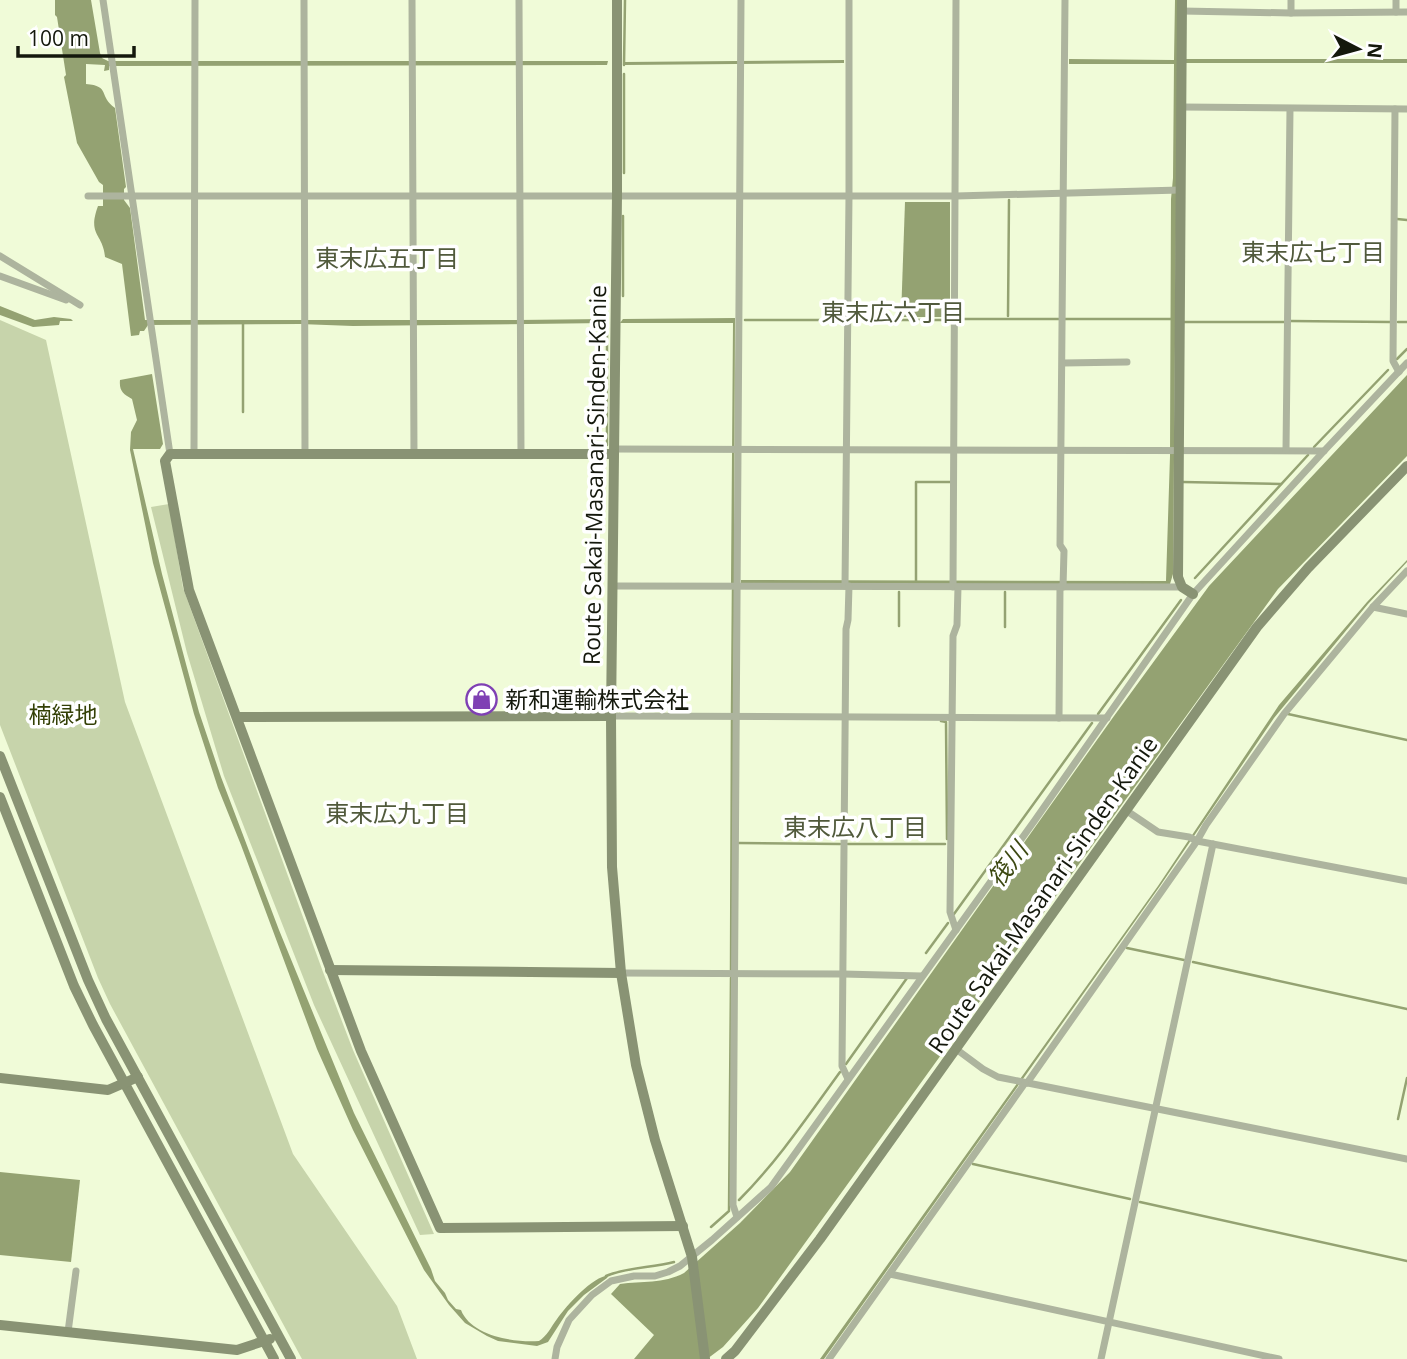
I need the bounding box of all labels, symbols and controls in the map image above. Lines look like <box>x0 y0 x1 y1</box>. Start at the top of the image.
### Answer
scale bar <box>18 14 133 58</box>
north arrow <box>1323 14 1393 84</box>
text: 100 m <box>28 24 89 52</box>
text: N <box>1361 42 1389 60</box>
district label: 東末広七丁目 <box>1241 235 1385 268</box>
district label: 東末広五丁目 <box>315 241 459 274</box>
street label: Route Sakai-Masanari-Sinden-Kanie <box>575 285 613 665</box>
district label: 東末広六丁目 <box>821 295 965 328</box>
shop icon: 新和運輸株式会社 <box>465 683 499 717</box>
place label: 新和運輸株式会社 <box>505 683 689 715</box>
park label: 楠緑地 <box>29 698 98 730</box>
street label: Route Sakai-Masanari-Sinden-Kanie <box>920 730 1164 1059</box>
district label: 東末広九丁目 <box>325 796 469 829</box>
district label: 東末広八丁目 <box>783 810 927 843</box>
water label: 筏川 <box>979 833 1036 893</box>

